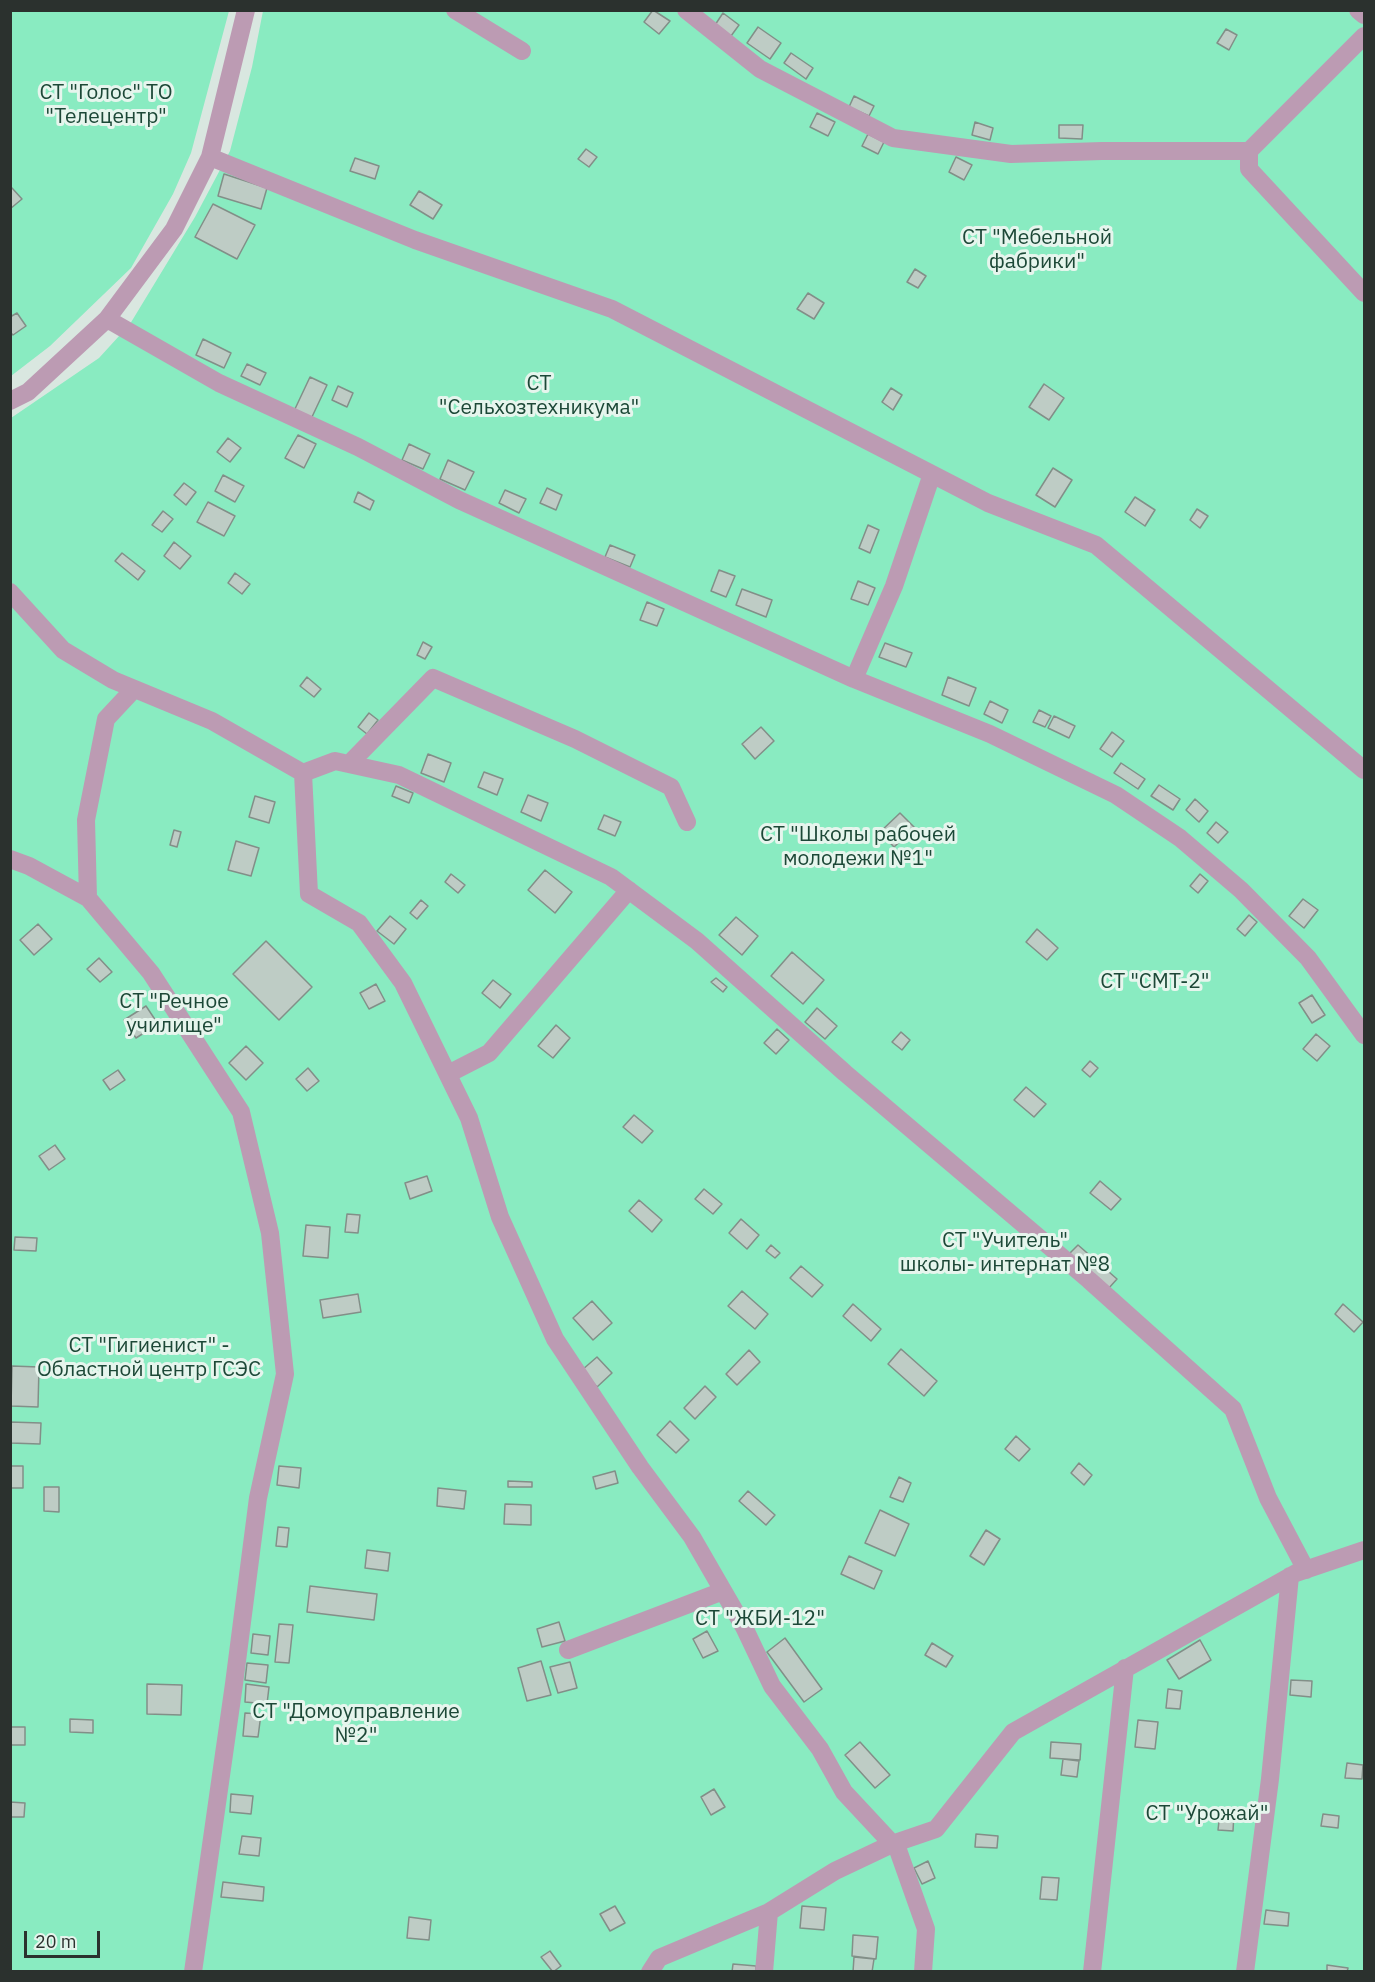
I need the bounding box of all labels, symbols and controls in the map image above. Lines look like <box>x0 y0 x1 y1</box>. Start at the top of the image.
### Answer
park label: СТ "Голос" ТО "Телецентр" <box>39 80 173 130</box>
park label: СТ "Мебельной фабрики" <box>962 225 1112 275</box>
park label: СТ "Сельхозтехникума" <box>439 371 639 421</box>
park label: СТ "Школы рабочей молодежи №1" <box>760 822 956 872</box>
park label: СТ "СМТ-2" <box>1100 969 1210 995</box>
park label: СТ "Речное училище" <box>119 989 229 1039</box>
park label: СТ "Учитель" школы- интернат №8 <box>900 1228 1110 1278</box>
park label: СТ "Гигиенист" - Областной центр ГСЭС <box>37 1333 261 1383</box>
park label: СТ "ЖБИ-12" <box>695 1606 825 1632</box>
park label: СТ "Домоуправление №2" <box>252 1699 460 1749</box>
park label: СТ "Урожай" <box>1146 1801 1268 1827</box>
scale bar <box>27 1919 104 1957</box>
text: 20 m <box>35 1930 77 1953</box>

